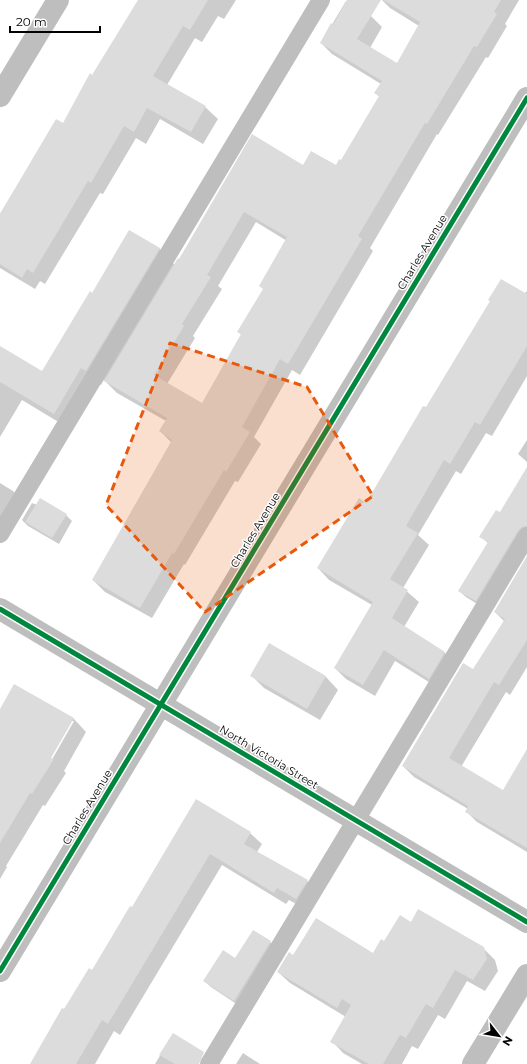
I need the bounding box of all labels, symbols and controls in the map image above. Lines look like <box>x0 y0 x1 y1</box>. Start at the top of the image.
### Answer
scale bar <box>10 8 100 34</box>
text: 20 m <box>16 14 47 29</box>
street label: Charles Avenue <box>394 211 450 292</box>
street label: Charles Avenue <box>227 489 283 570</box>
street label: North Victoria Street <box>217 722 321 792</box>
street label: Charles Avenue <box>59 766 115 847</box>
north arrow <box>479 1016 519 1056</box>
text: N <box>499 1034 516 1049</box>

